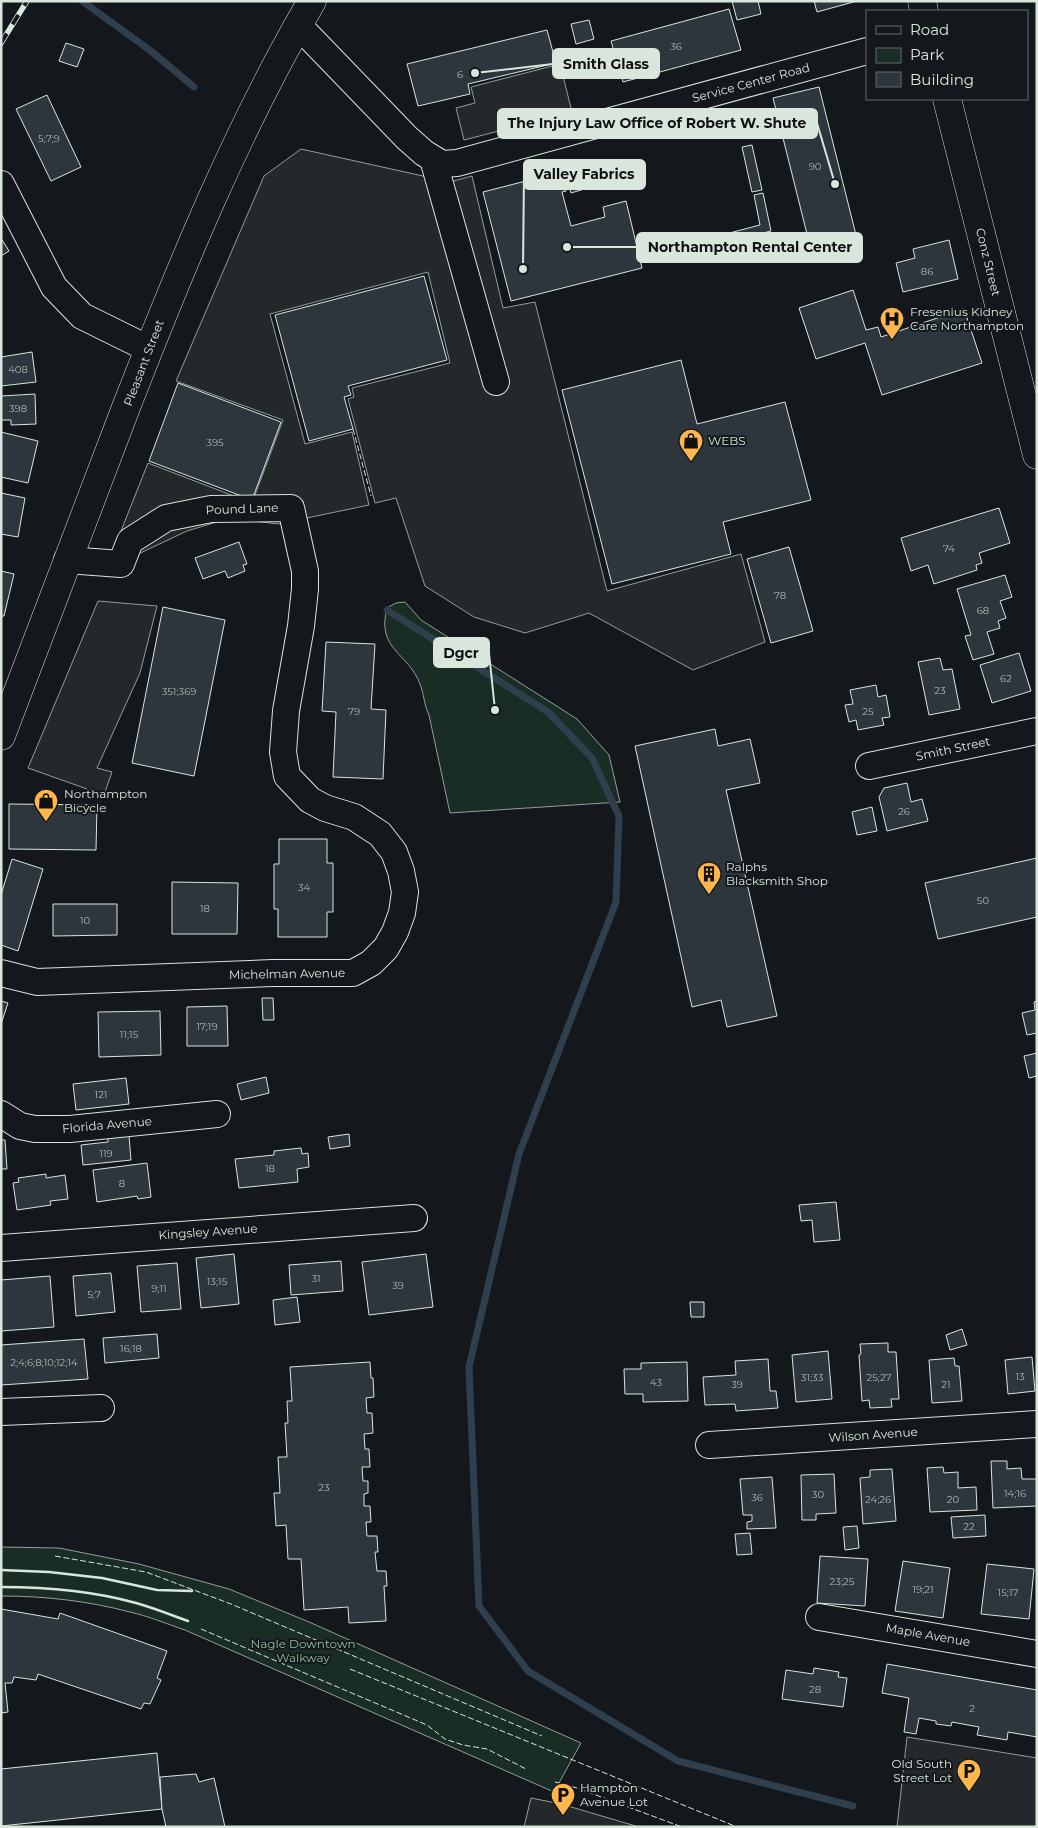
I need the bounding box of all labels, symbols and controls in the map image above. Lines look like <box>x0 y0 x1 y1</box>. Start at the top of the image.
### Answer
legend <box>866 10 1028 100</box>
text: Road <box>910 20 949 39</box>
house number: 36 <box>670 40 682 53</box>
text: Park <box>910 45 944 64</box>
callout: Smith Glass <box>553 49 659 78</box>
text: Smith Glass <box>563 55 650 73</box>
street label: Service Center Road <box>690 60 811 105</box>
house number: 6 <box>457 68 463 81</box>
text: Building <box>910 70 974 89</box>
callout: The Injury Law Office of Robert W. Shute <box>498 109 817 138</box>
text: The Injury Law Office of Robert W. Shute <box>508 114 807 132</box>
house number: 5;7;9 <box>38 132 60 145</box>
callout: Valley Fabrics <box>524 160 645 189</box>
house number: 90 <box>809 160 822 173</box>
text: Valley Fabrics <box>533 165 635 183</box>
street label: Conz Street <box>973 226 1004 297</box>
callout: Northampton Rental Center <box>637 233 862 262</box>
text: Northampton Rental Center <box>648 238 852 256</box>
house number: 86 <box>921 265 933 278</box>
place label: Fresenius Kidney Care Northampton <box>910 304 1024 333</box>
hospital icon: Fresenius Kidney Care Northampton <box>879 306 905 340</box>
street label: Pleasant Street <box>120 317 167 408</box>
house number: 408 <box>8 363 28 376</box>
house number: 398 <box>9 402 27 415</box>
shop icon: WEBS <box>678 428 704 462</box>
place label: WEBS <box>708 433 746 448</box>
house number: 395 <box>206 436 224 449</box>
street label: Pound Lane <box>205 500 279 517</box>
house number: 74 <box>943 542 955 555</box>
house number: 78 <box>774 589 786 602</box>
house number: 68 <box>977 604 989 617</box>
callout: Dgcr <box>434 638 489 667</box>
text: Dgcr <box>443 644 479 662</box>
house number: 62 <box>1000 672 1012 685</box>
house number: 23 <box>934 684 946 697</box>
house number: 351;369 <box>162 685 196 698</box>
house number: 79 <box>348 705 360 718</box>
house number: 25 <box>862 705 874 718</box>
street label: Smith Street <box>914 733 992 764</box>
place label: Northampton Bicycle <box>64 786 148 815</box>
shop icon: Northampton Bicycle <box>33 788 59 822</box>
house number: 26 <box>898 805 910 818</box>
place label: Ralphs Blacksmith Shop <box>726 859 828 888</box>
building icon: Ralphs Blacksmith Shop <box>696 861 722 895</box>
house number: 34 <box>298 881 311 894</box>
house number: 50 <box>977 894 990 907</box>
house number: 18 <box>200 902 210 915</box>
house number: 10 <box>80 914 90 927</box>
street label: Michelman Avenue <box>229 965 345 982</box>
house number: 17;19 <box>196 1020 218 1033</box>
house number: 11;15 <box>120 1028 139 1041</box>
house number: 121 <box>95 1088 107 1101</box>
street label: Florida Avenue <box>61 1113 152 1136</box>
house number: 119 <box>99 1147 113 1160</box>
house number: 18 <box>265 1162 275 1175</box>
house number: 8 <box>119 1177 125 1190</box>
street label: Kingsley Avenue <box>158 1221 258 1242</box>
house number: 31 <box>311 1272 321 1285</box>
house number: 13;15 <box>207 1275 228 1288</box>
house number: 39 <box>392 1279 404 1292</box>
house number: 9;11 <box>151 1282 167 1295</box>
house number: 5;7 <box>87 1288 101 1301</box>
house number: 16;18 <box>120 1342 142 1355</box>
house number: 2;4;6;8;10;12;14 <box>10 1356 78 1369</box>
house number: 13 <box>1015 1370 1025 1383</box>
house number: 31;33 <box>801 1371 824 1384</box>
house number: 25;27 <box>866 1371 892 1384</box>
house number: 43 <box>650 1376 662 1389</box>
house number: 39 <box>731 1378 743 1391</box>
house number: 21 <box>941 1378 951 1391</box>
street label: Wilson Avenue <box>828 1424 918 1445</box>
house number: 23 <box>318 1481 330 1494</box>
house number: 14;16 <box>1004 1487 1026 1500</box>
house number: 30 <box>812 1488 825 1501</box>
house number: 36 <box>751 1491 763 1504</box>
house number: 24;26 <box>865 1493 891 1506</box>
house number: 20 <box>947 1493 960 1506</box>
house number: 22 <box>963 1520 975 1533</box>
house number: 23;25 <box>830 1575 855 1588</box>
house number: 19;21 <box>912 1583 934 1596</box>
house number: 15;17 <box>998 1586 1019 1599</box>
street label: Maple Avenue <box>885 1620 972 1649</box>
park label: Nagle Downtown Walkway <box>250 1636 356 1665</box>
house number: 28 <box>809 1683 821 1696</box>
house number: 2 <box>969 1702 975 1715</box>
place label: Old South Street Lot <box>891 1756 952 1785</box>
parking icon: Old South Street Lot <box>956 1758 982 1792</box>
place label: Hampton Avenue Lot <box>580 1780 648 1809</box>
parking icon: Hampton Avenue Lot <box>550 1782 576 1816</box>

